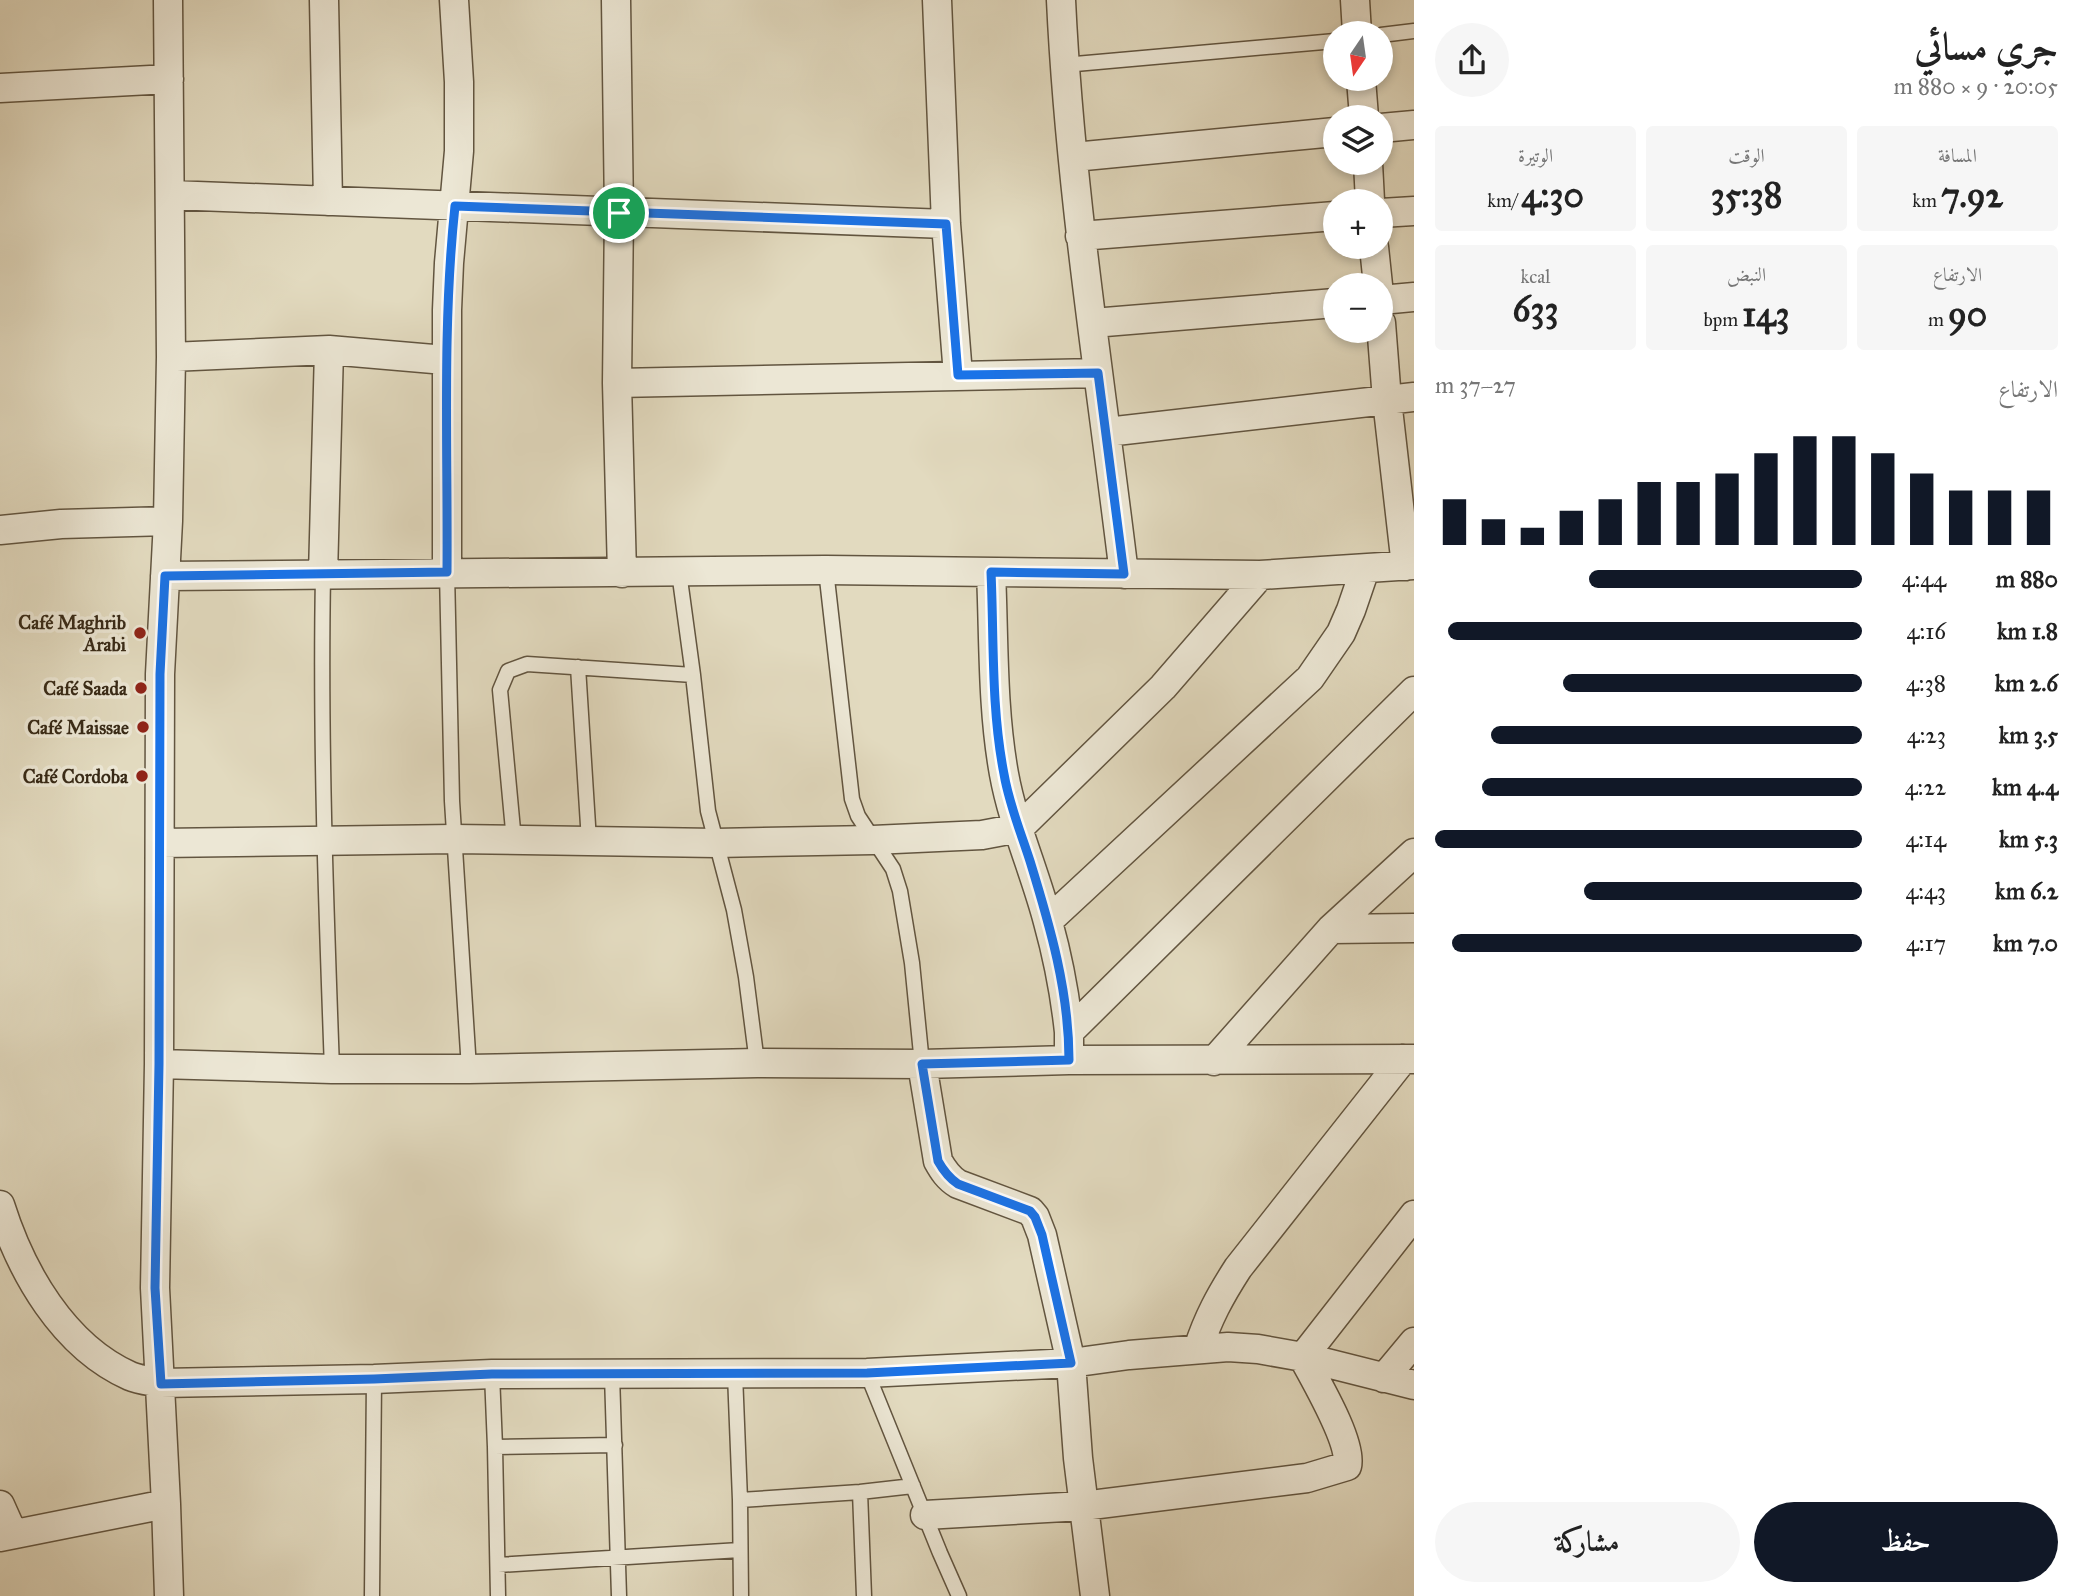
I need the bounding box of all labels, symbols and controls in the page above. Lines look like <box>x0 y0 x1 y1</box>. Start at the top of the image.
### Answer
north arrow <box>1323 21 1393 91</box>
map controls <box>1323 21 1393 343</box>
button: share <box>1435 23 1509 97</box>
text: جري مسائي <box>1914 23 2058 69</box>
text: 20:05 · 9 × 880 m <box>1894 72 2058 100</box>
button: layers <box>1323 105 1393 175</box>
text: الوتيرة <box>1518 144 1553 167</box>
text: الوقت <box>1728 144 1765 167</box>
text: المسافة <box>1938 144 1977 167</box>
text: 4:30 <box>1521 174 1584 217</box>
text: 35:38 <box>1711 174 1782 217</box>
text: 7.92 <box>1941 174 2003 217</box>
pin <box>589 183 649 243</box>
button: + <box>1323 189 1393 259</box>
text: /km <box>1487 189 1521 212</box>
text: km <box>1912 189 1941 212</box>
icon: arrive <box>600 194 638 232</box>
text: النبض <box>1727 263 1766 286</box>
text: الارتفاع <box>1933 263 1982 286</box>
text: kcal <box>1521 265 1550 288</box>
button: − <box>1323 273 1393 343</box>
text: 633 <box>1513 288 1558 331</box>
text: 143 <box>1742 293 1790 336</box>
text: 90 <box>1948 293 1987 336</box>
text: bpm <box>1703 308 1742 331</box>
text: m <box>1928 308 1948 331</box>
text: 27–37 m <box>1435 371 1516 399</box>
text: الارتفاع <box>1998 375 2058 403</box>
text: 4:44 <box>1902 565 1946 593</box>
text: 880 m <box>1996 565 2058 593</box>
place label: Café Maghrib Arabi <box>18 611 127 656</box>
text: 4:16 <box>1907 617 1946 645</box>
text: 1.8 km <box>1997 617 2058 645</box>
marker: Café Maghrib Arabi <box>132 625 148 641</box>
text: 4:38 <box>1906 669 1946 697</box>
text: 2.6 km <box>1995 669 2058 697</box>
place label: Café Saada <box>43 677 128 700</box>
marker: Café Saada <box>133 680 149 696</box>
place label: Café Maissae <box>27 716 129 739</box>
marker: Café Maissae <box>135 719 151 735</box>
text: 4:23 <box>1907 721 1946 749</box>
text: 3.5 km <box>1999 721 2058 749</box>
place label: Café Cordoba <box>23 765 129 788</box>
marker: Café Cordoba <box>134 768 150 784</box>
text: 4:22 <box>1905 773 1946 801</box>
text: 4.4 km <box>1992 773 2058 801</box>
text: 4:14 <box>1905 825 1946 853</box>
text: 5.3 km <box>1999 825 2058 853</box>
text: 4:43 <box>1905 877 1946 905</box>
text: 6.2 km <box>1995 877 2058 905</box>
text: 4:17 <box>1906 929 1946 957</box>
text: 7.0 km <box>1993 929 2058 957</box>
button: مشاركة <box>1435 1502 1740 1582</box>
button: حفظ <box>1754 1502 2058 1582</box>

